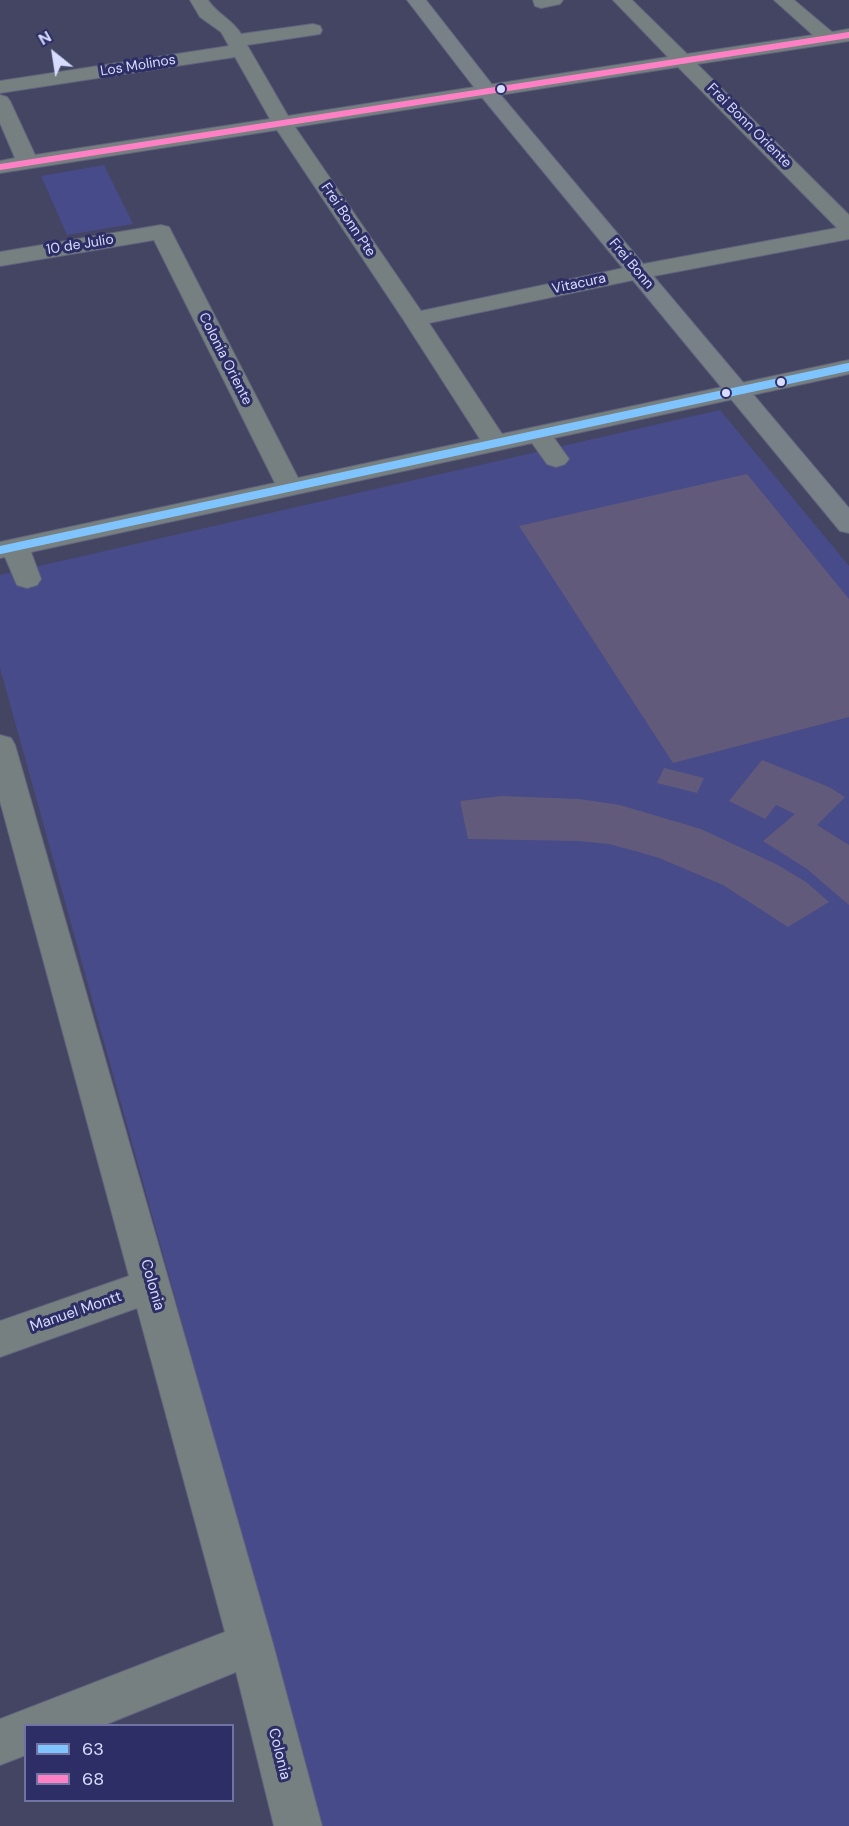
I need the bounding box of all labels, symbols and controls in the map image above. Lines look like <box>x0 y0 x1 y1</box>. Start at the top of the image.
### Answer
north arrow <box>24 24 84 84</box>
text: N <box>34 26 55 50</box>
street label: Los Molinos <box>99 52 177 80</box>
street label: Frei Bonn Oriente <box>703 80 795 172</box>
unlabelled marker <box>495 83 507 95</box>
street label: Frei Bonn Pte <box>317 180 379 260</box>
street label: 10 de Julio <box>45 231 115 259</box>
street label: Frei Bonn <box>605 236 657 292</box>
street label: Vitacura <box>551 270 607 298</box>
street label: Colonia Oriente <box>195 310 255 408</box>
unlabelled marker <box>775 376 787 388</box>
unlabelled marker <box>720 387 732 399</box>
street label: Colonia <box>136 1257 168 1313</box>
street label: Manuel Montt <box>28 1288 124 1336</box>
legend <box>24 1724 234 1802</box>
street label: Colonia <box>264 1726 294 1782</box>
text: 63 <box>82 1737 104 1761</box>
text: 68 <box>82 1767 104 1791</box>

